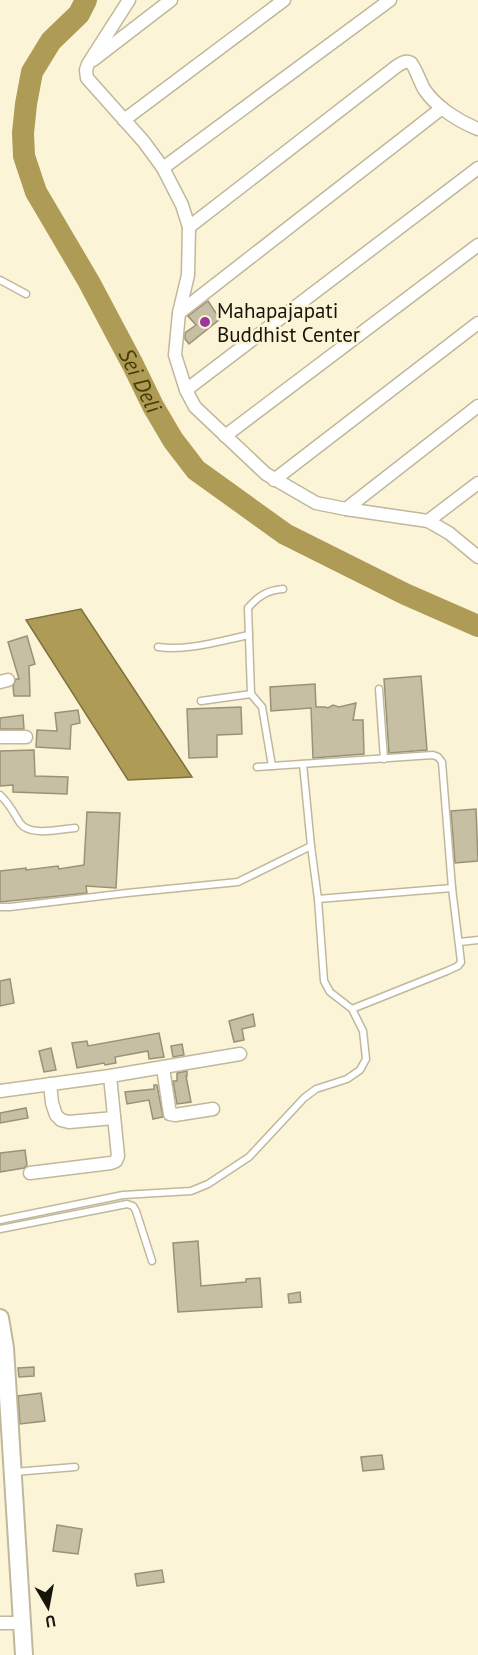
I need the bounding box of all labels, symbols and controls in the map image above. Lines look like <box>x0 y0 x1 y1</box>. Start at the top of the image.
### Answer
place label: Mahapajapati Buddhist Center <box>217 297 360 348</box>
marker: Mahapajapati Buddhist Center <box>198 315 212 329</box>
water label: Sei Deli <box>113 343 169 419</box>
north arrow <box>18 1577 78 1637</box>
text: U <box>44 1611 57 1632</box>

